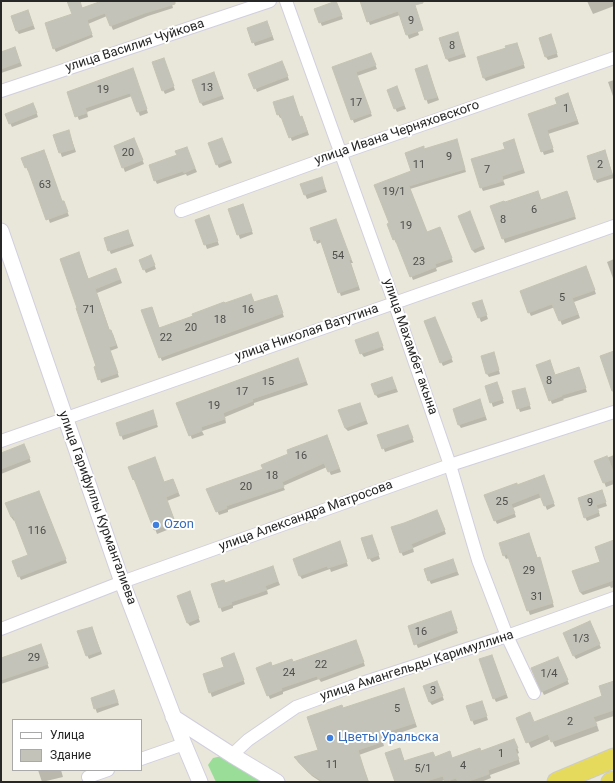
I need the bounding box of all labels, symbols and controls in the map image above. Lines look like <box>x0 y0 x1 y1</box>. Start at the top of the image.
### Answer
house number: 9 <box>408 14 414 28</box>
street label: улица Василия Чуйкова <box>64 16 206 76</box>
house number: 8 <box>449 39 455 53</box>
house number: 13 <box>201 81 213 95</box>
house number: 19 <box>97 83 109 97</box>
house number: 17 <box>350 96 362 110</box>
street label: улица Ивана Черняховского <box>313 97 481 169</box>
house number: 1 <box>563 102 569 116</box>
house number: 20 <box>122 146 134 160</box>
house number: 9 <box>446 150 452 164</box>
house number: 11 <box>413 158 425 172</box>
house number: 2 <box>597 158 603 172</box>
house number: 7 <box>484 163 490 177</box>
house number: 63 <box>39 178 51 192</box>
house number: 19/1 <box>382 185 406 199</box>
house number: 6 <box>531 203 537 217</box>
house number: 8 <box>500 213 506 227</box>
house number: 19 <box>400 219 412 233</box>
house number: 54 <box>332 249 344 263</box>
house number: 23 <box>413 255 425 269</box>
street label: улица Махамбет акына <box>379 277 441 417</box>
house number: 5 <box>559 291 565 305</box>
street label: улица Николая Ватутина <box>233 301 381 365</box>
house number: 71 <box>83 303 95 317</box>
house number: 16 <box>242 303 254 317</box>
house number: 18 <box>214 313 226 327</box>
house number: 20 <box>185 321 197 335</box>
house number: 22 <box>160 331 172 345</box>
house number: 8 <box>546 374 552 388</box>
house number: 15 <box>262 375 274 389</box>
house number: 17 <box>236 385 248 399</box>
house number: 19 <box>208 399 220 413</box>
street label: улица Гарифуллы Курмангалиева <box>55 409 139 607</box>
house number: 16 <box>295 449 307 463</box>
house number: 18 <box>266 469 278 483</box>
street label: улица Александра Матросова <box>217 477 395 555</box>
house number: 20 <box>240 480 252 494</box>
house number: 25 <box>496 495 508 509</box>
house number: 9 <box>587 496 593 510</box>
place label: Ozon <box>164 517 194 533</box>
marker: Ozon <box>151 520 161 530</box>
house number: 116 <box>28 524 46 538</box>
house number: 29 <box>523 564 535 578</box>
house number: 31 <box>531 590 543 604</box>
house number: 16 <box>415 625 427 639</box>
street label: улица Амангельды Каримуллина <box>318 627 516 705</box>
house number: 1/3 <box>573 632 589 646</box>
house number: 29 <box>28 651 40 665</box>
house number: 22 <box>315 658 327 672</box>
house number: 24 <box>283 666 295 680</box>
house number: 1/4 <box>541 667 557 681</box>
house number: 3 <box>430 684 436 698</box>
house number: 5 <box>394 702 400 716</box>
house number: 2 <box>567 715 573 729</box>
legend <box>12 719 142 771</box>
text: Улица <box>50 728 85 742</box>
place label: Цветы Уральска <box>338 730 439 746</box>
marker: Цветы Уральска <box>325 733 335 743</box>
house number: 1 <box>498 747 504 761</box>
text: Здание <box>50 748 91 762</box>
house number: 11 <box>326 758 338 772</box>
house number: 4 <box>460 759 466 773</box>
house number: 5/1 <box>415 762 431 776</box>

